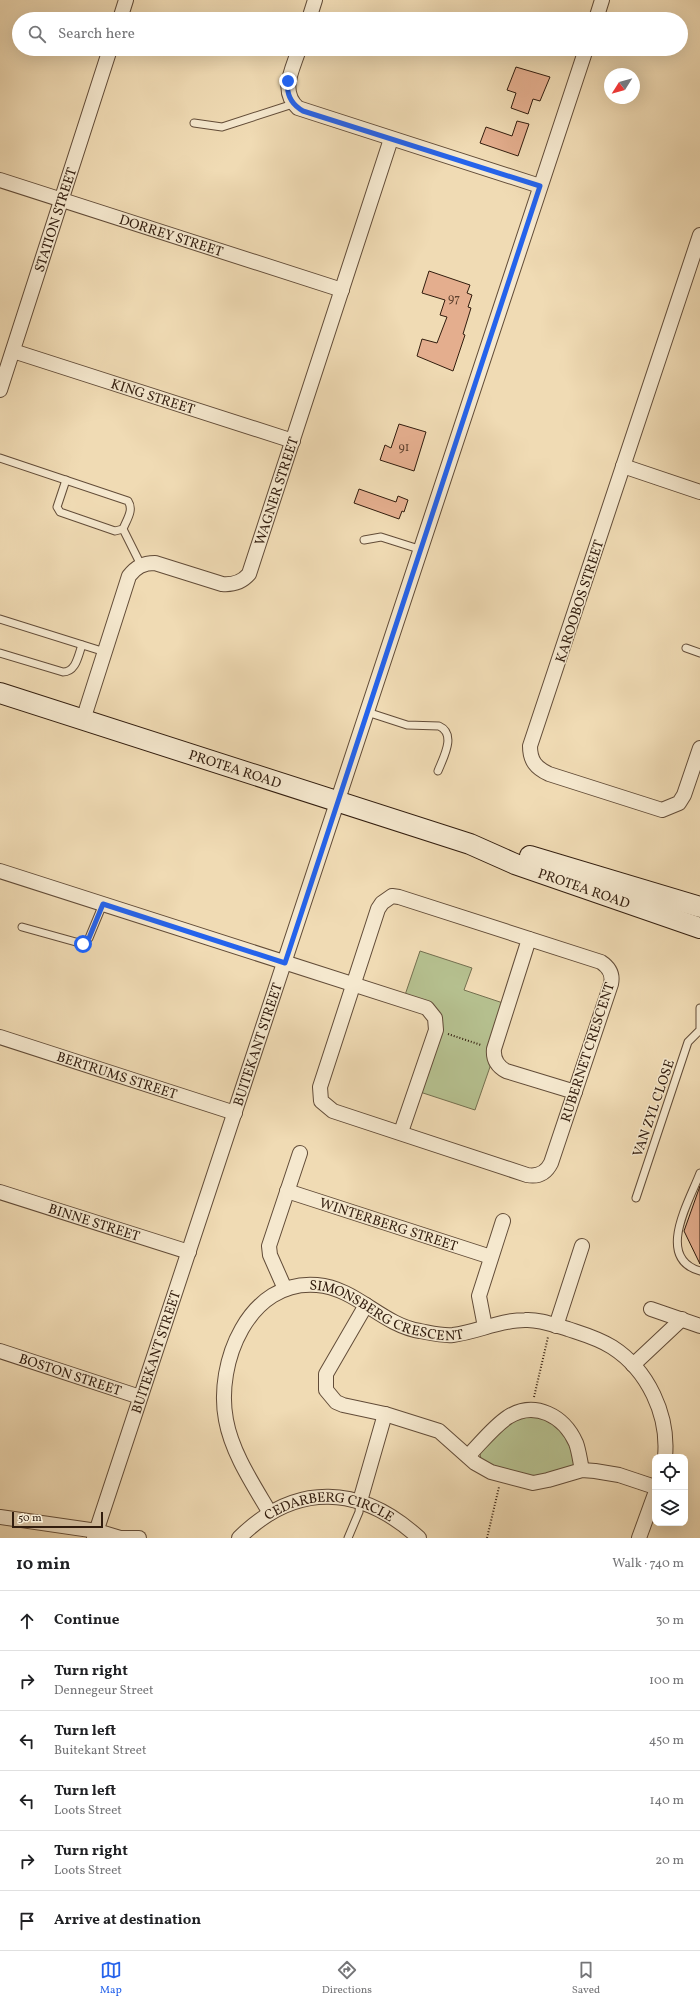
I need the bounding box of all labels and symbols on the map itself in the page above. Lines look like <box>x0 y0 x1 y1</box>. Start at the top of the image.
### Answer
north arrow <box>604 68 640 104</box>
route end <box>279 72 297 90</box>
street label: STATION STREET <box>31 165 82 275</box>
street label: DORREY STREET <box>116 211 225 262</box>
house number: 97 <box>448 291 460 307</box>
street label: KING STREET <box>108 375 197 420</box>
street label: WAGNER STREET <box>251 435 304 548</box>
house number: 91 <box>399 440 409 456</box>
street label: KAROOBOS STREET <box>552 538 609 665</box>
street label: PROTEA ROAD <box>186 746 283 794</box>
street label: PROTEA ROAD <box>535 865 632 914</box>
route start <box>74 935 92 953</box>
street label: RUBERNET CRESCENT <box>557 980 620 1125</box>
street label: BUITEKANT STREET <box>229 981 288 1109</box>
street label: BERTRUMS STREET <box>54 1048 179 1105</box>
street label: VAN ZYL CLOSE <box>629 1057 680 1160</box>
street label: WINTERBERG STREET <box>317 1194 460 1257</box>
street label: BINNE STREET <box>46 1200 142 1247</box>
street label: SIMONSBERG CRESCENT <box>309 1277 465 1346</box>
street label: BUITEKANT STREET <box>128 1288 186 1416</box>
street label: BOSTON STREET <box>16 1350 124 1401</box>
text: CEDARBERG CIRCLE <box>261 1489 397 1527</box>
scale bar <box>12 1510 103 1529</box>
street label: CEDARBERG CIRCLE <box>261 1512 397 1528</box>

